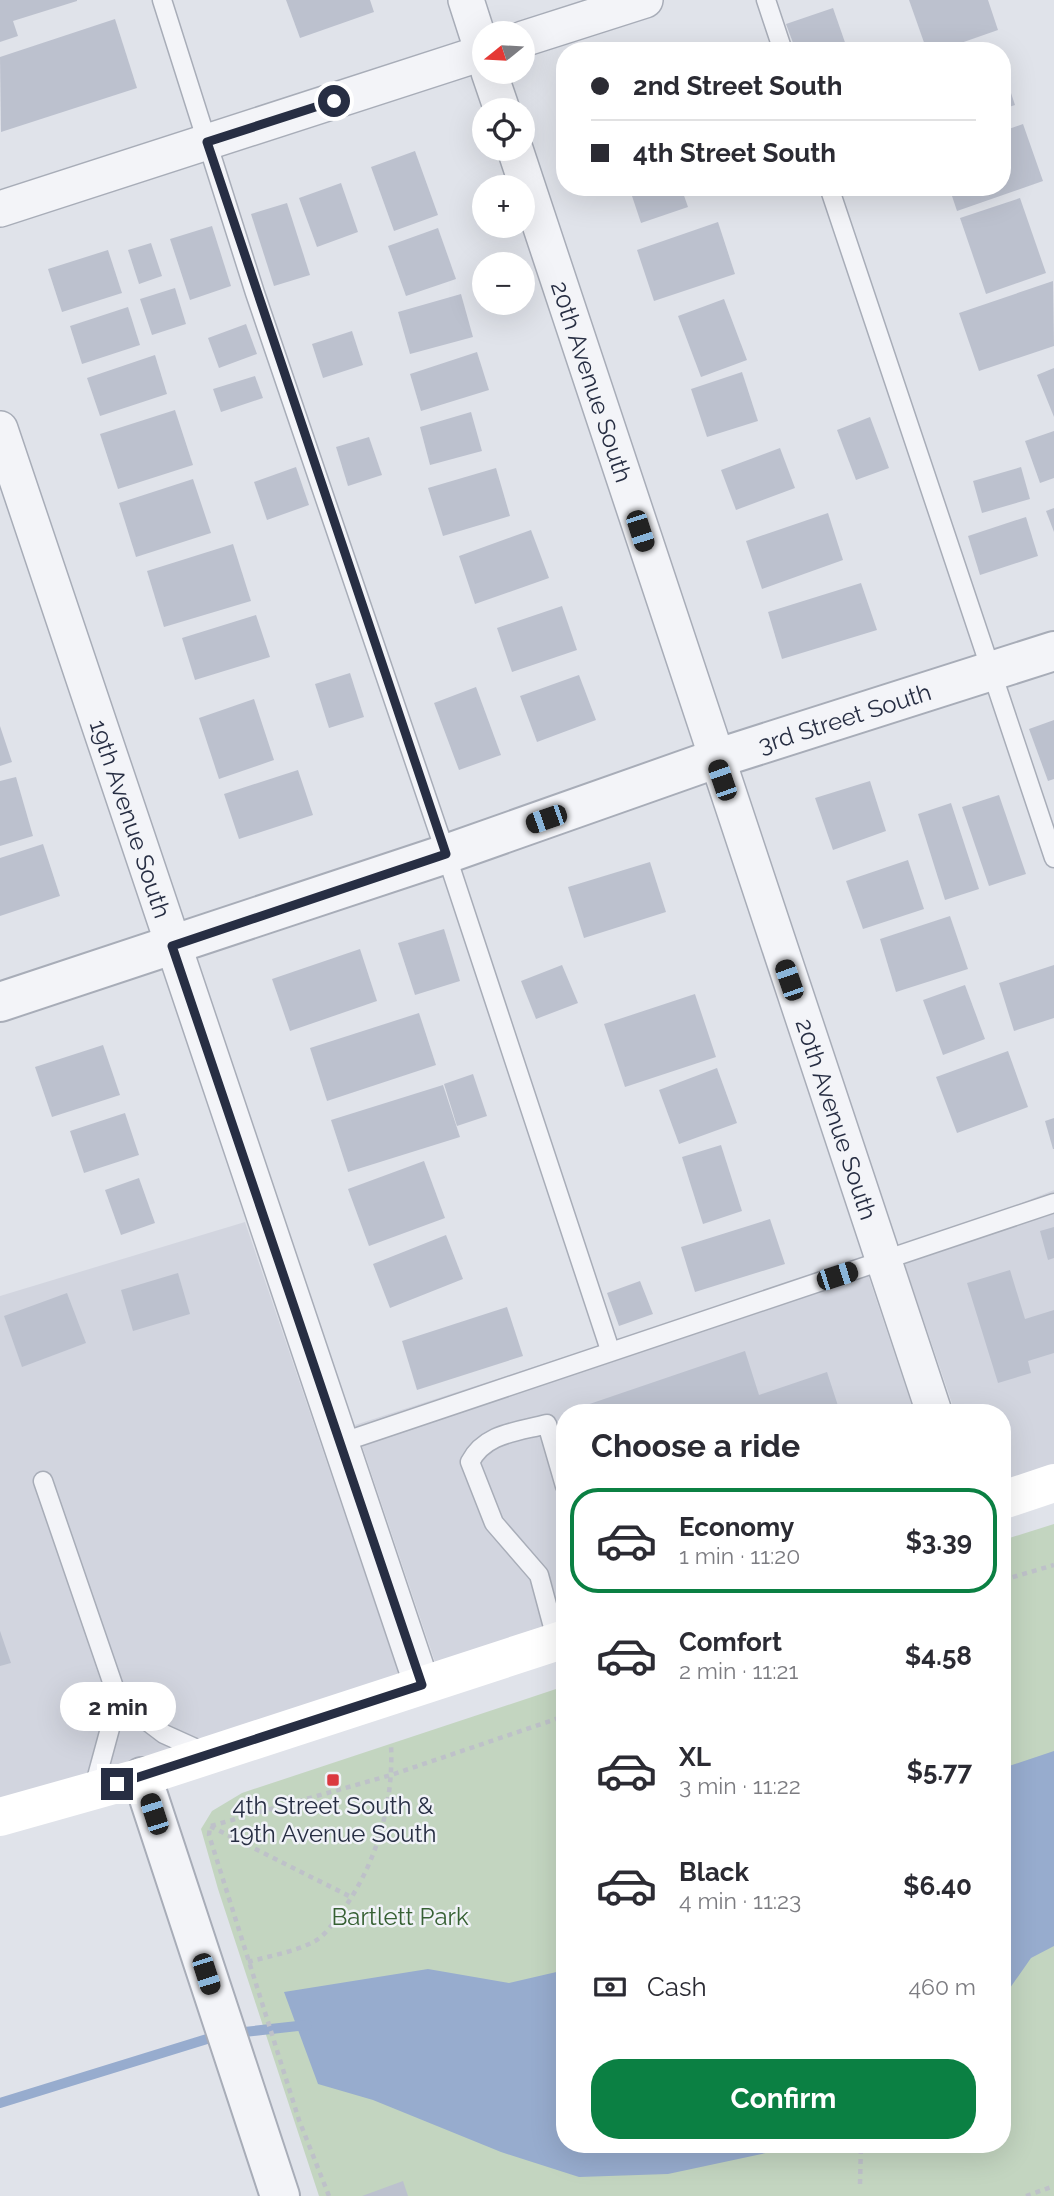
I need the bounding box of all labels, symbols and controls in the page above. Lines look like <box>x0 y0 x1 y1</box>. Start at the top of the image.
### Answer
north arrow <box>472 21 536 84</box>
map controls <box>472 21 535 315</box>
text: 2nd Street South <box>633 71 843 101</box>
route start <box>318 85 350 117</box>
button: locate <box>472 98 535 161</box>
text: 4th Street South <box>633 138 836 168</box>
button: + <box>472 175 535 238</box>
button: − <box>472 252 535 315</box>
street label: 20th Avenue South <box>545 277 639 486</box>
car <box>624 508 657 554</box>
street label: 3rd Street South <box>754 677 934 759</box>
street label: 19th Avenue South <box>84 716 178 921</box>
car <box>706 757 739 803</box>
car <box>523 802 570 836</box>
car <box>773 957 806 1003</box>
street label: 20th Avenue South <box>790 1015 884 1223</box>
car <box>814 1260 861 1292</box>
text: Choose a ride <box>591 1427 800 1464</box>
icon: car <box>595 1509 658 1572</box>
text: Economy <box>679 1512 794 1542</box>
text: $3.39 <box>905 1526 972 1556</box>
text: 1 min · 11:20 <box>679 1542 800 1569</box>
icon: car <box>595 1624 658 1687</box>
text: Comfort <box>679 1627 782 1657</box>
text: $4.58 <box>905 1641 972 1671</box>
text: 2 min · 11:21 <box>679 1657 798 1684</box>
callout: 2 min <box>59 1682 175 1732</box>
text: 2 min <box>88 1693 148 1720</box>
icon: car <box>595 1739 658 1802</box>
text: XL <box>679 1742 711 1772</box>
text: $5.77 <box>906 1756 972 1786</box>
route end <box>101 1768 133 1800</box>
marker: 4th Street South & 19th Avenue South <box>325 1772 341 1788</box>
text: 3 min · 11:22 <box>679 1772 801 1799</box>
car <box>138 1791 171 1837</box>
place label: 4th Street South & 19th Avenue South <box>229 1791 437 1848</box>
icon: car <box>595 1854 658 1917</box>
text: Black <box>679 1857 749 1887</box>
text: $6.40 <box>903 1871 972 1901</box>
text: 4 min · 11:23 <box>679 1887 801 1914</box>
park label: Bartlett Park <box>331 1902 469 1931</box>
car <box>190 1951 223 1997</box>
icon: cash <box>591 1968 629 2006</box>
text: Cash <box>647 1972 707 2002</box>
text: 460 m <box>908 1973 976 2000</box>
button: Confirm <box>591 2059 976 2139</box>

